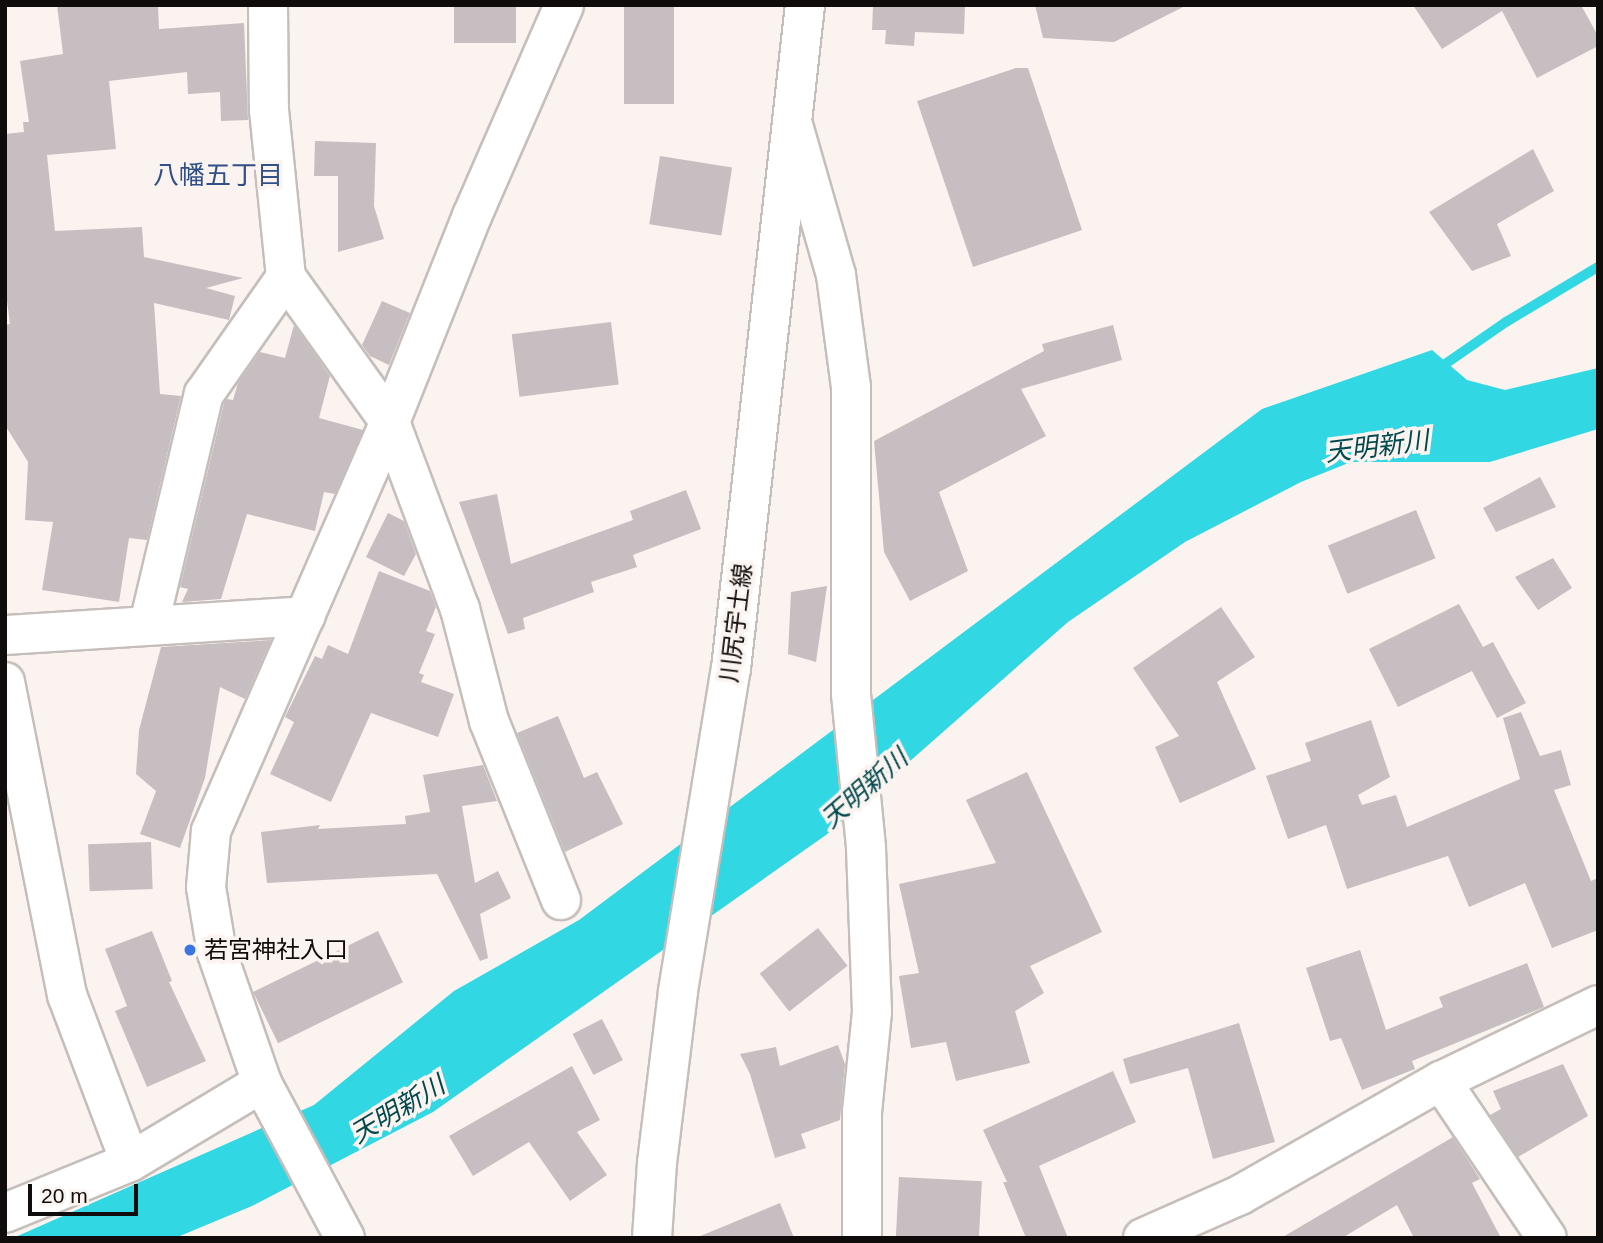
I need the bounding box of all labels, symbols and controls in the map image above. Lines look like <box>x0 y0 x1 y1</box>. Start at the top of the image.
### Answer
district label: 八幡五丁目 <box>153 160 283 192</box>
water label: 天明新川 <box>1323 425 1431 469</box>
street label: 川尻宇土線 <box>714 562 758 684</box>
water label: 天明新川 <box>816 743 914 835</box>
place label: 若宮神社入口 <box>204 936 348 964</box>
marker: 若宮神社入口 <box>182 942 198 958</box>
water label: 天明新川 <box>345 1070 451 1150</box>
scale bar <box>32 1170 142 1214</box>
text: 20 m <box>41 1184 88 1207</box>

